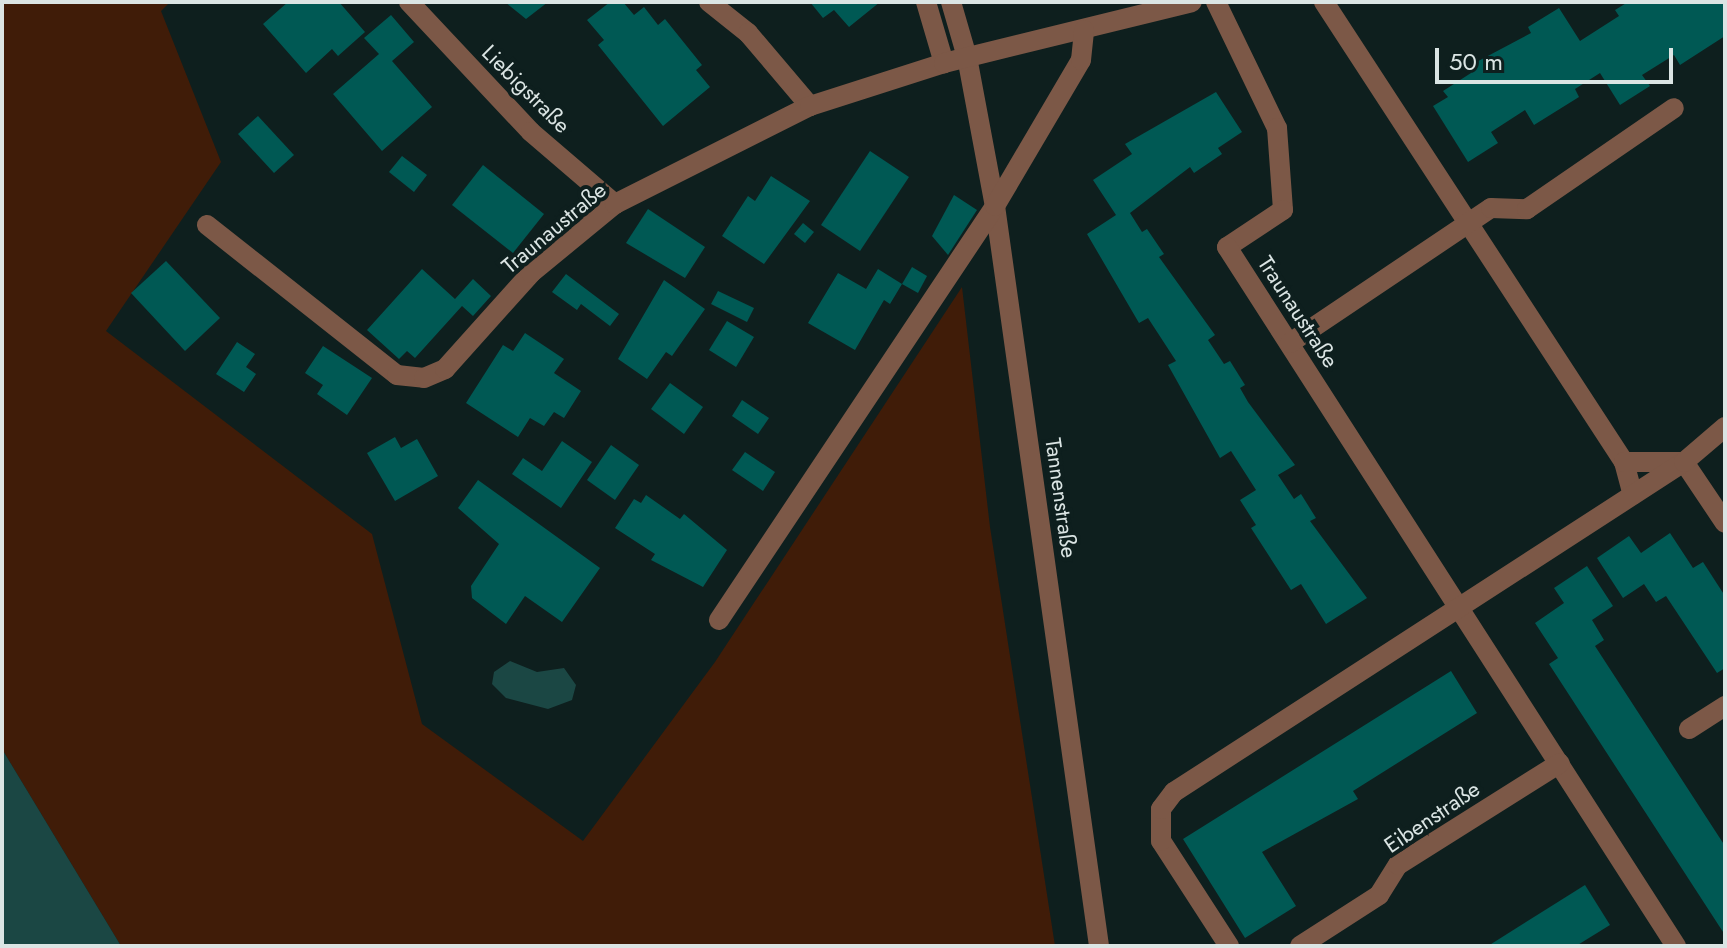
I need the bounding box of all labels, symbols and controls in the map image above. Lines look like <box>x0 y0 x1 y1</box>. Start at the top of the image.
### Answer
scale bar <box>1439 32 1677 82</box>
street label: Liebigstraße <box>476 39 576 139</box>
text: 50 m <box>1449 44 1503 79</box>
street label: Traunaustraße <box>497 177 611 279</box>
street label: Traunaustraße <box>1252 251 1344 373</box>
street label: Tannenstraße <box>1040 436 1082 560</box>
street label: Eibenstraße <box>1379 776 1485 858</box>

